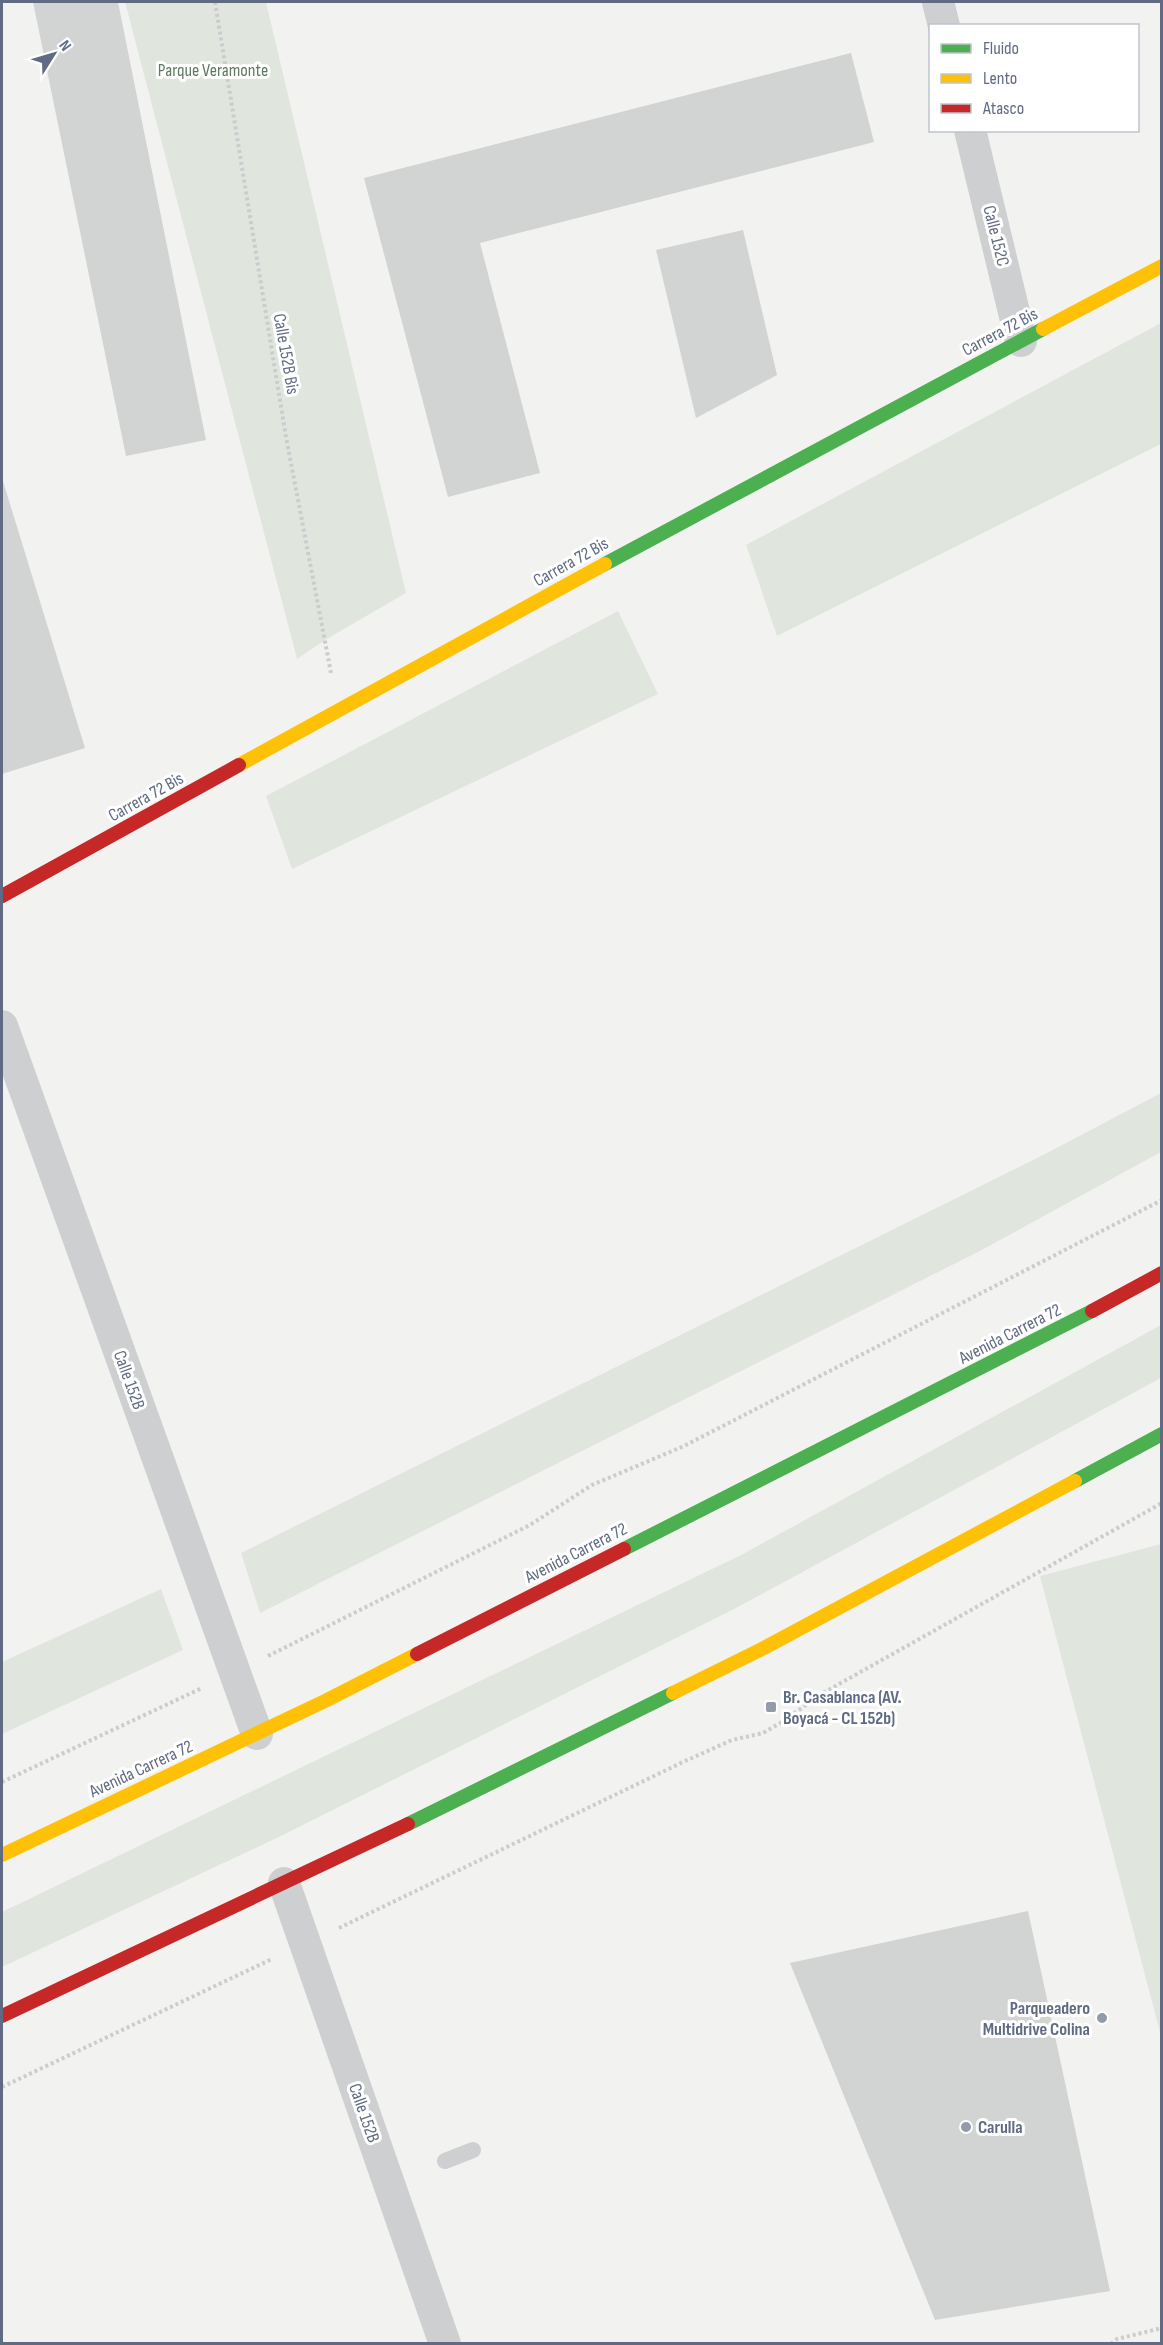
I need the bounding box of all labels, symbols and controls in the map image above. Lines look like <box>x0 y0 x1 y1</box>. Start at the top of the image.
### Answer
north arrow <box>24 24 84 84</box>
legend <box>929 24 1139 132</box>
text: N <box>55 37 75 55</box>
text: Fluido <box>983 38 1019 59</box>
park label: Parque Veramonte <box>158 60 268 81</box>
text: Lento <box>983 68 1017 89</box>
text: Atasco <box>982 98 1024 119</box>
street label: Calle 152C <box>978 203 1014 269</box>
street label: Carrera 72 Bis <box>959 303 1041 361</box>
street label: Calle 152B Bis <box>269 312 303 396</box>
street label: Carrera 72 Bis <box>530 533 612 591</box>
street label: Carrera 72 Bis <box>105 768 187 826</box>
street label: Avenida Carrera 72 <box>955 1299 1065 1369</box>
street label: Calle 152B <box>109 1348 149 1412</box>
street label: Avenida Carrera 72 <box>521 1518 631 1588</box>
place label: Br. Casablanca (AV. Boyacá - CL 152b) <box>783 1687 902 1729</box>
marker: Br. Casablanca (AV. Boyacá - CL 152b) <box>764 1700 778 1714</box>
street label: Avenida Carrera 72 <box>85 1736 196 1803</box>
place label: Parqueadero Multidrive Colina <box>983 1998 1090 2040</box>
marker: Parqueadero Multidrive Colina <box>1095 2011 1109 2025</box>
street label: Calle 152B <box>344 2081 384 2145</box>
place label: Carulla <box>978 2117 1023 2138</box>
marker: Carulla <box>959 2120 973 2134</box>

